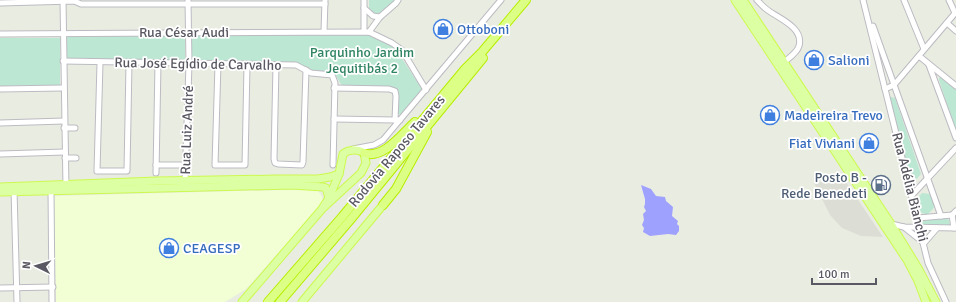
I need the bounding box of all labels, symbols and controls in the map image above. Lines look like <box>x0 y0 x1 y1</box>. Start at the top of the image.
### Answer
shop icon: Ottoboni <box>432 18 454 40</box>
place label: Ottoboni <box>457 21 509 38</box>
street label: Rua César Audi <box>139 24 229 41</box>
park label: Parquinho Jardim Jequitibás 2 <box>310 44 414 77</box>
shop icon: Salioni <box>803 49 825 71</box>
place label: Salioni <box>828 52 869 69</box>
street label: Rua José Egídio de Carvalho <box>114 54 282 74</box>
street label: Rua Luiz André <box>177 85 197 175</box>
street label: Rodovia Raposo Tavares <box>345 92 449 210</box>
shop icon: Madeireira Trevo <box>759 104 781 126</box>
place label: Madeireira Trevo <box>784 107 883 124</box>
street label: Rua Adélia Bianchi <box>888 131 932 243</box>
shop icon: Fiat Viviani <box>858 132 880 154</box>
place label: Fiat Viviani <box>789 135 855 152</box>
place label: Posto B - Rede Benedeti <box>781 169 867 202</box>
fuel station icon: Posto B - Rede Benedeti <box>870 174 892 196</box>
shop icon: CEAGESP <box>158 237 180 259</box>
place label: CEAGESP <box>183 240 240 257</box>
north arrow <box>16 246 56 286</box>
scale bar <box>812 260 876 286</box>
text: N <box>20 261 33 270</box>
text: 100 m <box>818 267 850 282</box>

